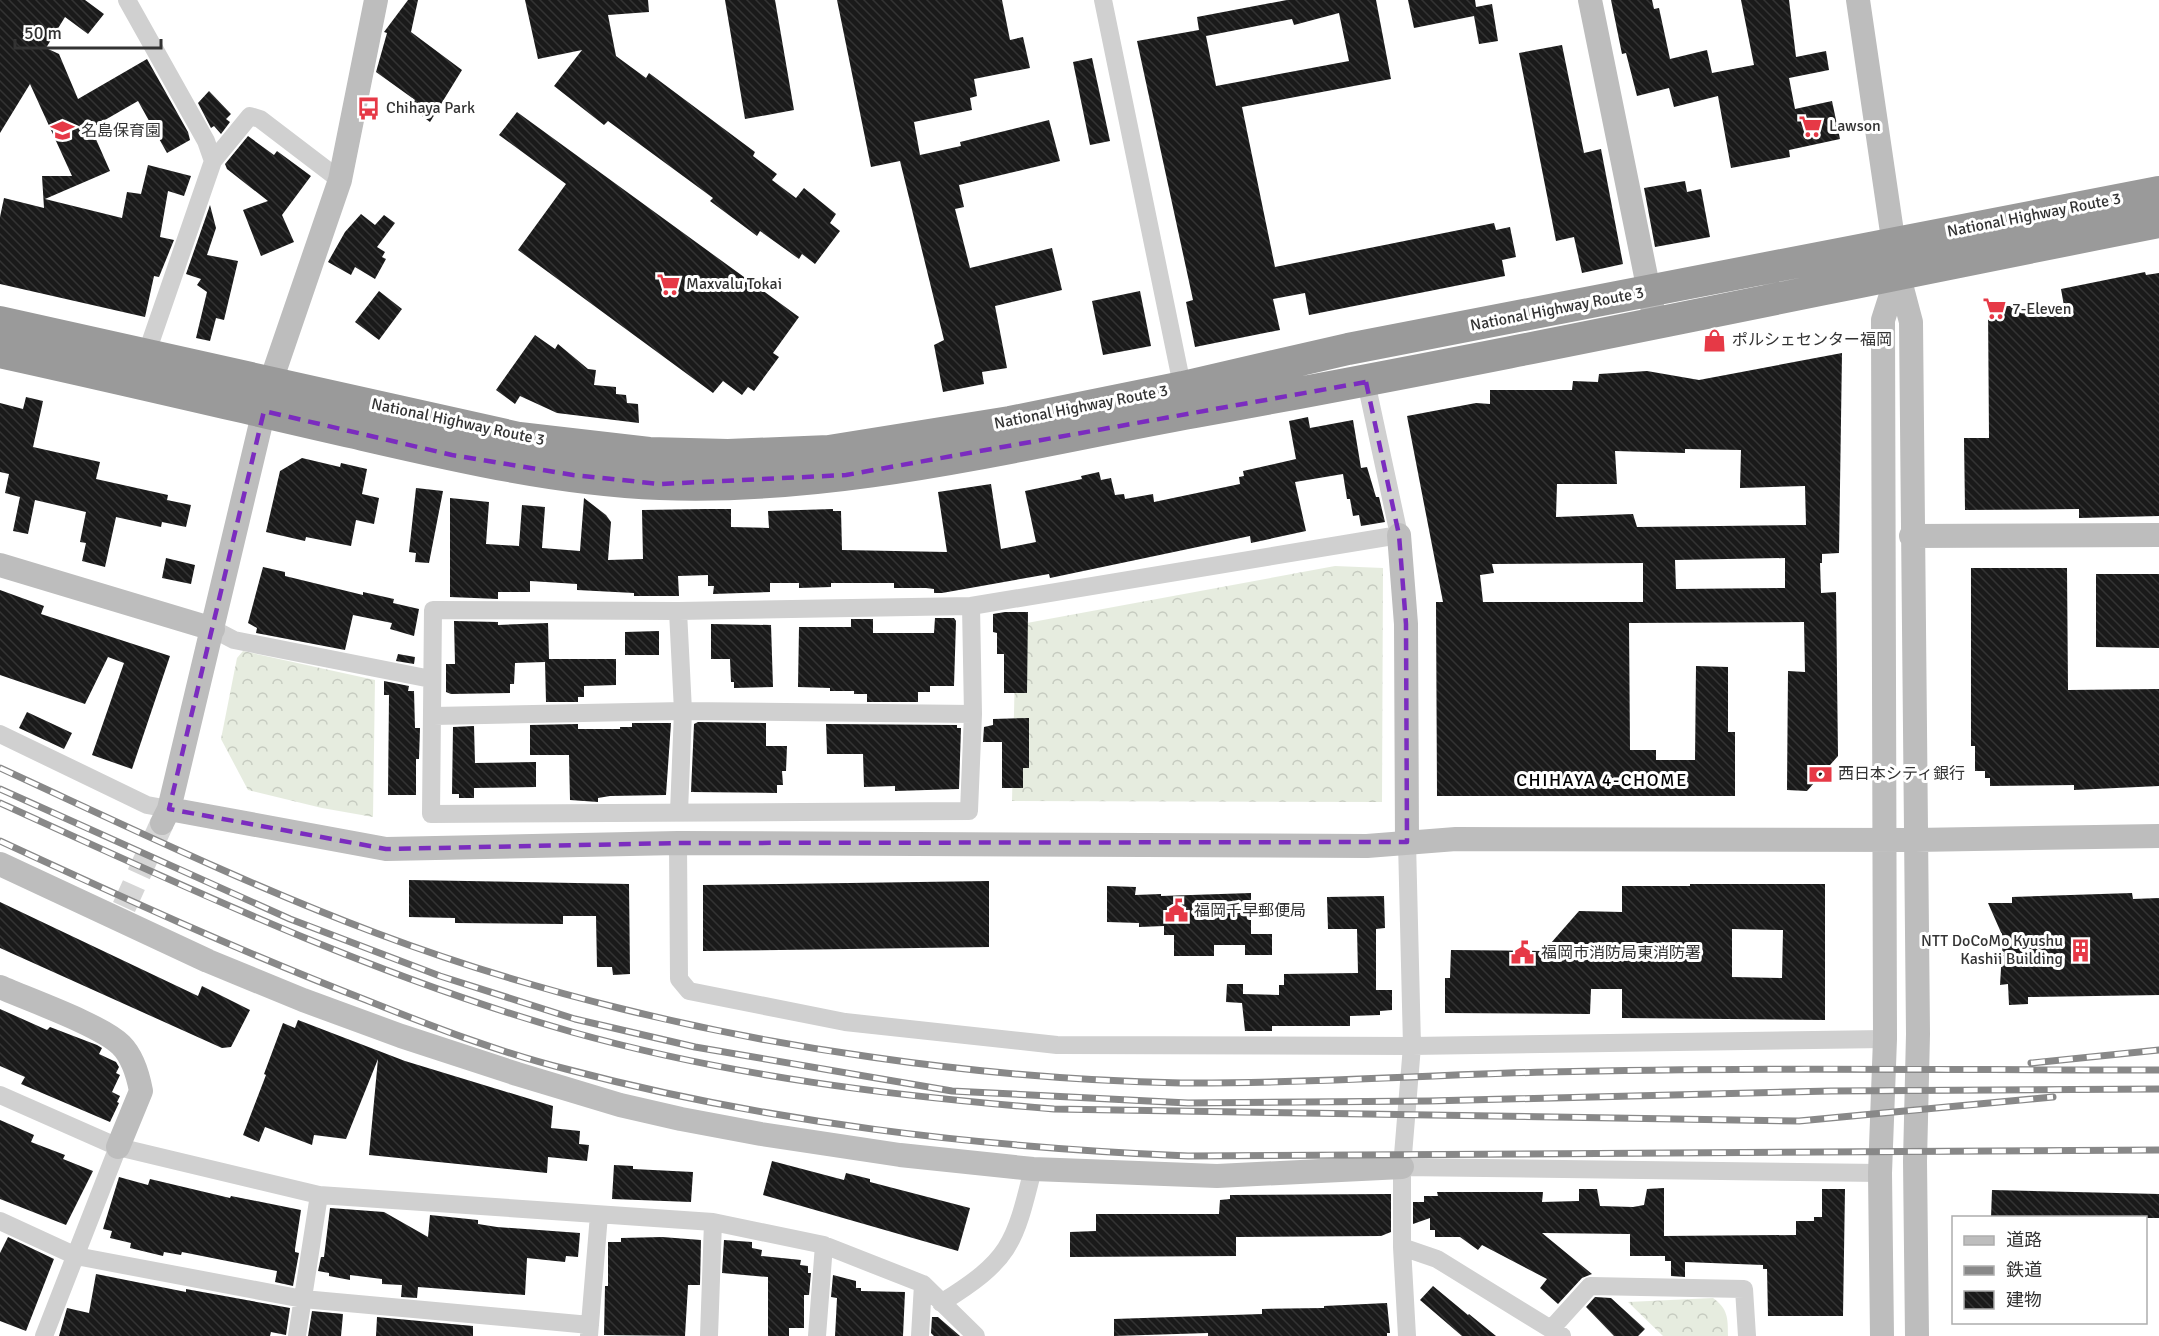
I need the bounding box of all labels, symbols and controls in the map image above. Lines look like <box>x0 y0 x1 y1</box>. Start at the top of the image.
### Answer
scale bar <box>15 12 160 50</box>
text: 50 m <box>24 22 62 44</box>
bus stop icon: Chihaya Park <box>355 95 381 121</box>
place label: Chihaya Park <box>386 98 475 118</box>
supermarket icon: Lawson <box>1798 113 1824 139</box>
place label: Lawson <box>1829 116 1881 136</box>
school or university icon: 名島保育園 <box>50 118 76 144</box>
place label: 名島保育園 <box>81 121 161 141</box>
street label: National Highway Route 3 <box>1945 188 2123 242</box>
supermarket icon: Maxvalu Tokai <box>655 271 681 297</box>
place label: Maxvalu Tokai <box>686 274 782 294</box>
street label: National Highway Route 3 <box>1468 282 1646 336</box>
supermarket icon: 7-Eleven <box>1981 296 2007 322</box>
place label: 7-Eleven <box>2012 299 2071 319</box>
shop icon: ポルシェセンター福岡 <box>1701 327 1727 353</box>
place label: ポルシェセンター福岡 <box>1732 330 1892 350</box>
street label: National Highway Route 3 <box>992 380 1170 434</box>
street label: National Highway Route 3 <box>370 394 546 450</box>
bank icon: 西日本シティ銀行 <box>1807 761 1833 787</box>
place label: 西日本シティ銀行 <box>1838 764 1965 784</box>
district label: CHIHAYA 4-CHOME <box>1516 769 1688 791</box>
public building icon: 福岡千早郵便局 <box>1163 898 1189 924</box>
place label: 福岡千早郵便局 <box>1194 901 1306 921</box>
place label: NTT DoCoMo Kyushu Kashii Building <box>1921 931 2063 969</box>
building icon: NTT DoCoMo Kyushu Kashii Building <box>2068 937 2094 963</box>
public building icon: 福岡市消防局東消防署 <box>1510 940 1536 966</box>
place label: 福岡市消防局東消防署 <box>1541 943 1701 963</box>
legend <box>1952 1216 2147 1324</box>
text: 道路 <box>2006 1229 2042 1251</box>
text: 鉄道 <box>2006 1259 2042 1281</box>
text: 建物 <box>2006 1289 2042 1311</box>

